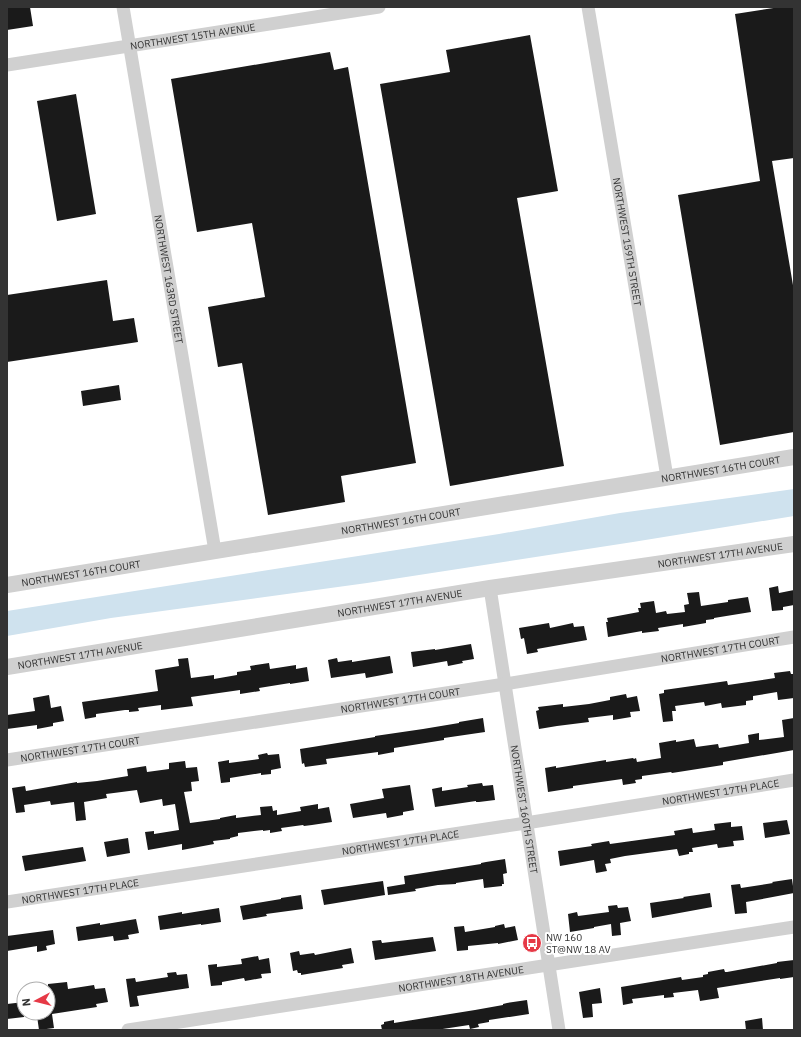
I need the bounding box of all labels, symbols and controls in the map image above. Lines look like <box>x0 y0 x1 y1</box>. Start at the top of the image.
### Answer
street label: NORTHWEST 15TH AVENUE <box>129 20 257 53</box>
street label: NORTHWEST 159TH STREET <box>610 177 644 307</box>
street label: NORTHWEST 163RD STREET <box>151 214 186 345</box>
street label: NORTHWEST 16TH COURT <box>660 453 782 486</box>
street label: NORTHWEST 16TH COURT <box>340 505 462 538</box>
street label: NORTHWEST 17TH AVENUE <box>657 540 784 571</box>
street label: NORTHWEST 16TH COURT <box>20 557 142 590</box>
street label: NORTHWEST 17TH AVENUE <box>336 587 464 620</box>
street label: NORTHWEST 17TH COURT <box>660 633 781 666</box>
street label: NORTHWEST 17TH AVENUE <box>17 639 144 672</box>
street label: NORTHWEST 17TH COURT <box>340 685 461 716</box>
street label: NORTHWEST 17TH COURT <box>20 734 141 765</box>
street label: NORTHWEST 160TH STREET <box>508 744 541 875</box>
street label: NORTHWEST 17TH PLACE <box>661 776 780 808</box>
street label: NORTHWEST 17TH PLACE <box>341 827 460 858</box>
street label: NORTHWEST 17TH PLACE <box>21 876 140 907</box>
place label: NW 160 ST@NW 18 AV <box>546 931 611 956</box>
bus stop icon: NW 160 ST@NW 18 AV <box>521 932 543 954</box>
street label: NORTHWEST 18TH AVENUE <box>398 963 525 995</box>
north arrow <box>16 981 56 1021</box>
text: N <box>19 997 34 1007</box>

